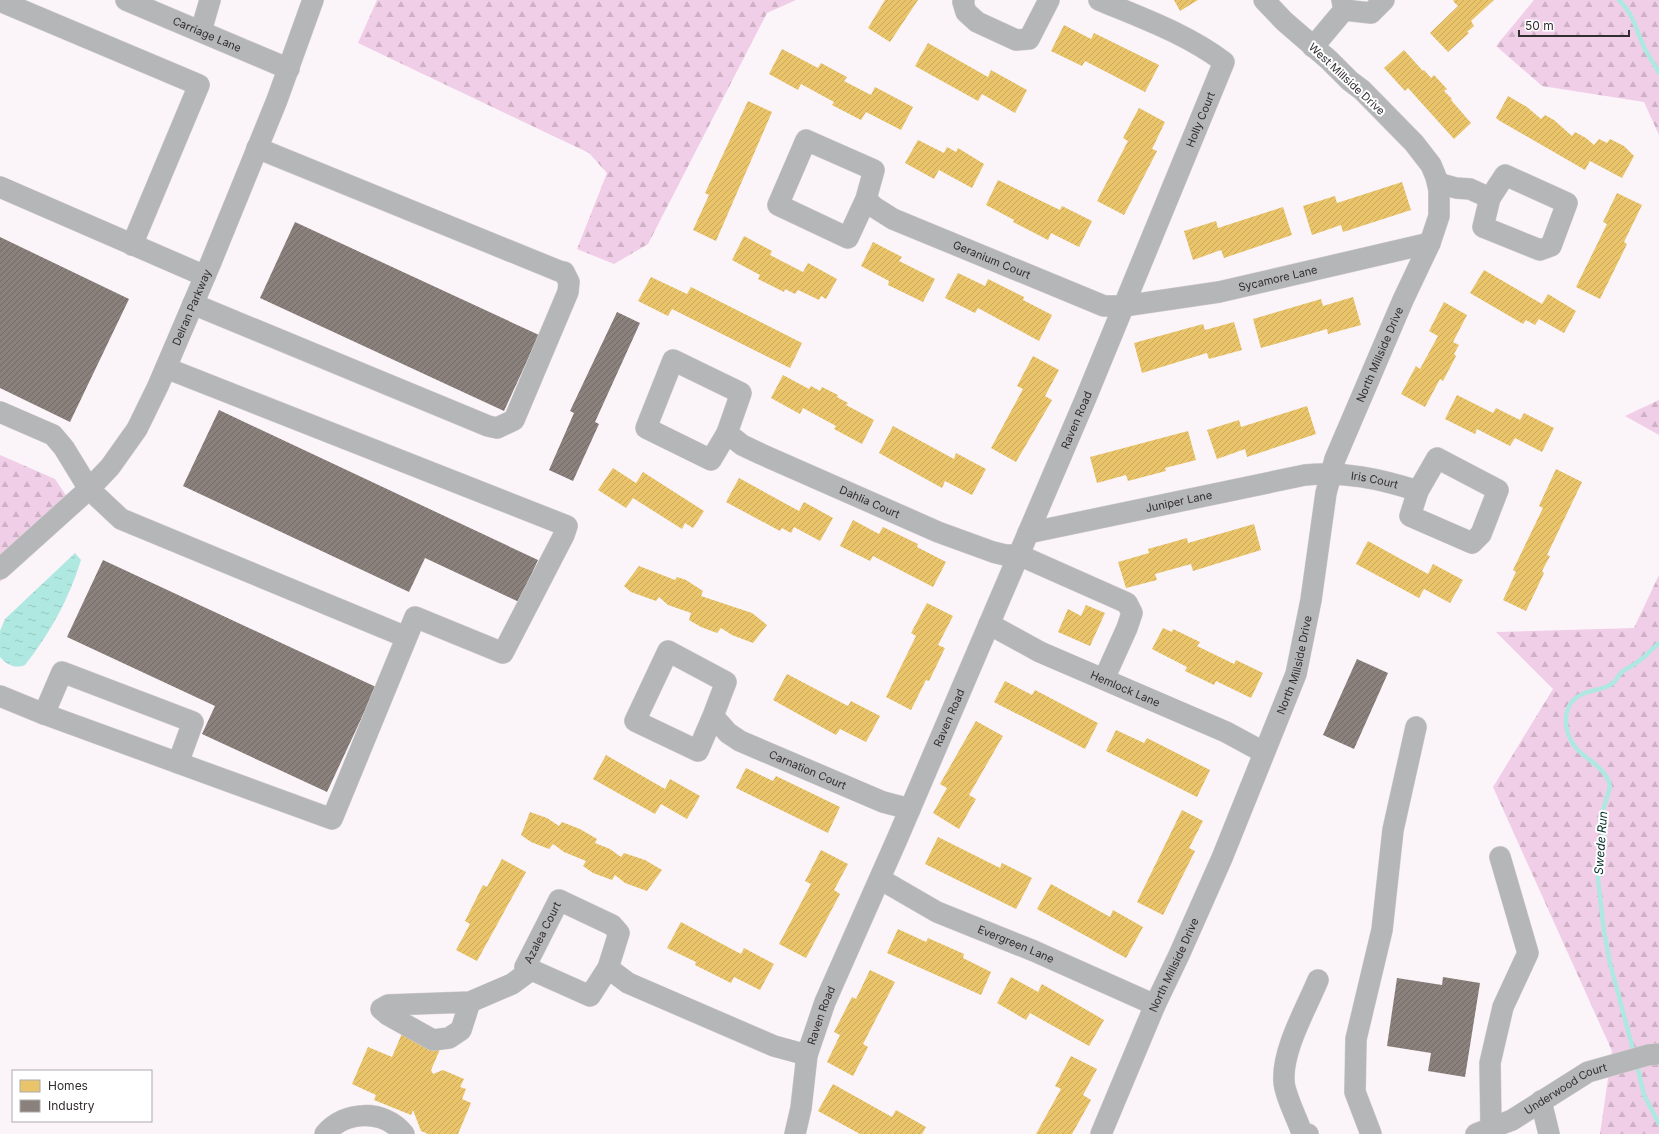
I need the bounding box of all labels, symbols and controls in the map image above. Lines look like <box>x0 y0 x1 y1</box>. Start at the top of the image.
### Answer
scale bar <box>1519 12 1629 38</box>
street label: Carriage Lane <box>171 14 244 55</box>
text: 50 m <box>1525 18 1554 33</box>
street label: West Millside Drive <box>1306 40 1388 118</box>
street label: Holly Court <box>1183 89 1218 149</box>
street label: Geranium Court <box>951 237 1033 282</box>
street label: Sycamore Lane <box>1237 262 1319 294</box>
street label: Delran Parkway <box>169 267 214 348</box>
street label: North Millside Drive <box>1353 305 1406 404</box>
street label: Raven Road <box>1058 389 1095 451</box>
street label: Iris Court <box>1350 468 1400 492</box>
street label: Dahlia Court <box>837 483 902 521</box>
street label: Juniper Lane <box>1144 488 1213 515</box>
street label: North Millside Drive <box>1273 614 1315 716</box>
street label: Hemlock Lane <box>1088 668 1162 710</box>
street label: Raven Road <box>930 687 968 749</box>
street label: Carnation Court <box>767 747 849 793</box>
water label: Swede Run <box>1591 811 1610 875</box>
street label: Azalea Court <box>521 899 564 966</box>
street label: North Millside Drive <box>1146 916 1202 1014</box>
street label: Evergreen Lane <box>976 922 1056 966</box>
street label: Raven Road <box>804 984 838 1047</box>
street label: Underwood Court <box>1522 1060 1609 1117</box>
legend <box>12 1070 152 1122</box>
text: Homes <box>48 1078 88 1093</box>
text: Industry <box>48 1098 95 1113</box>

